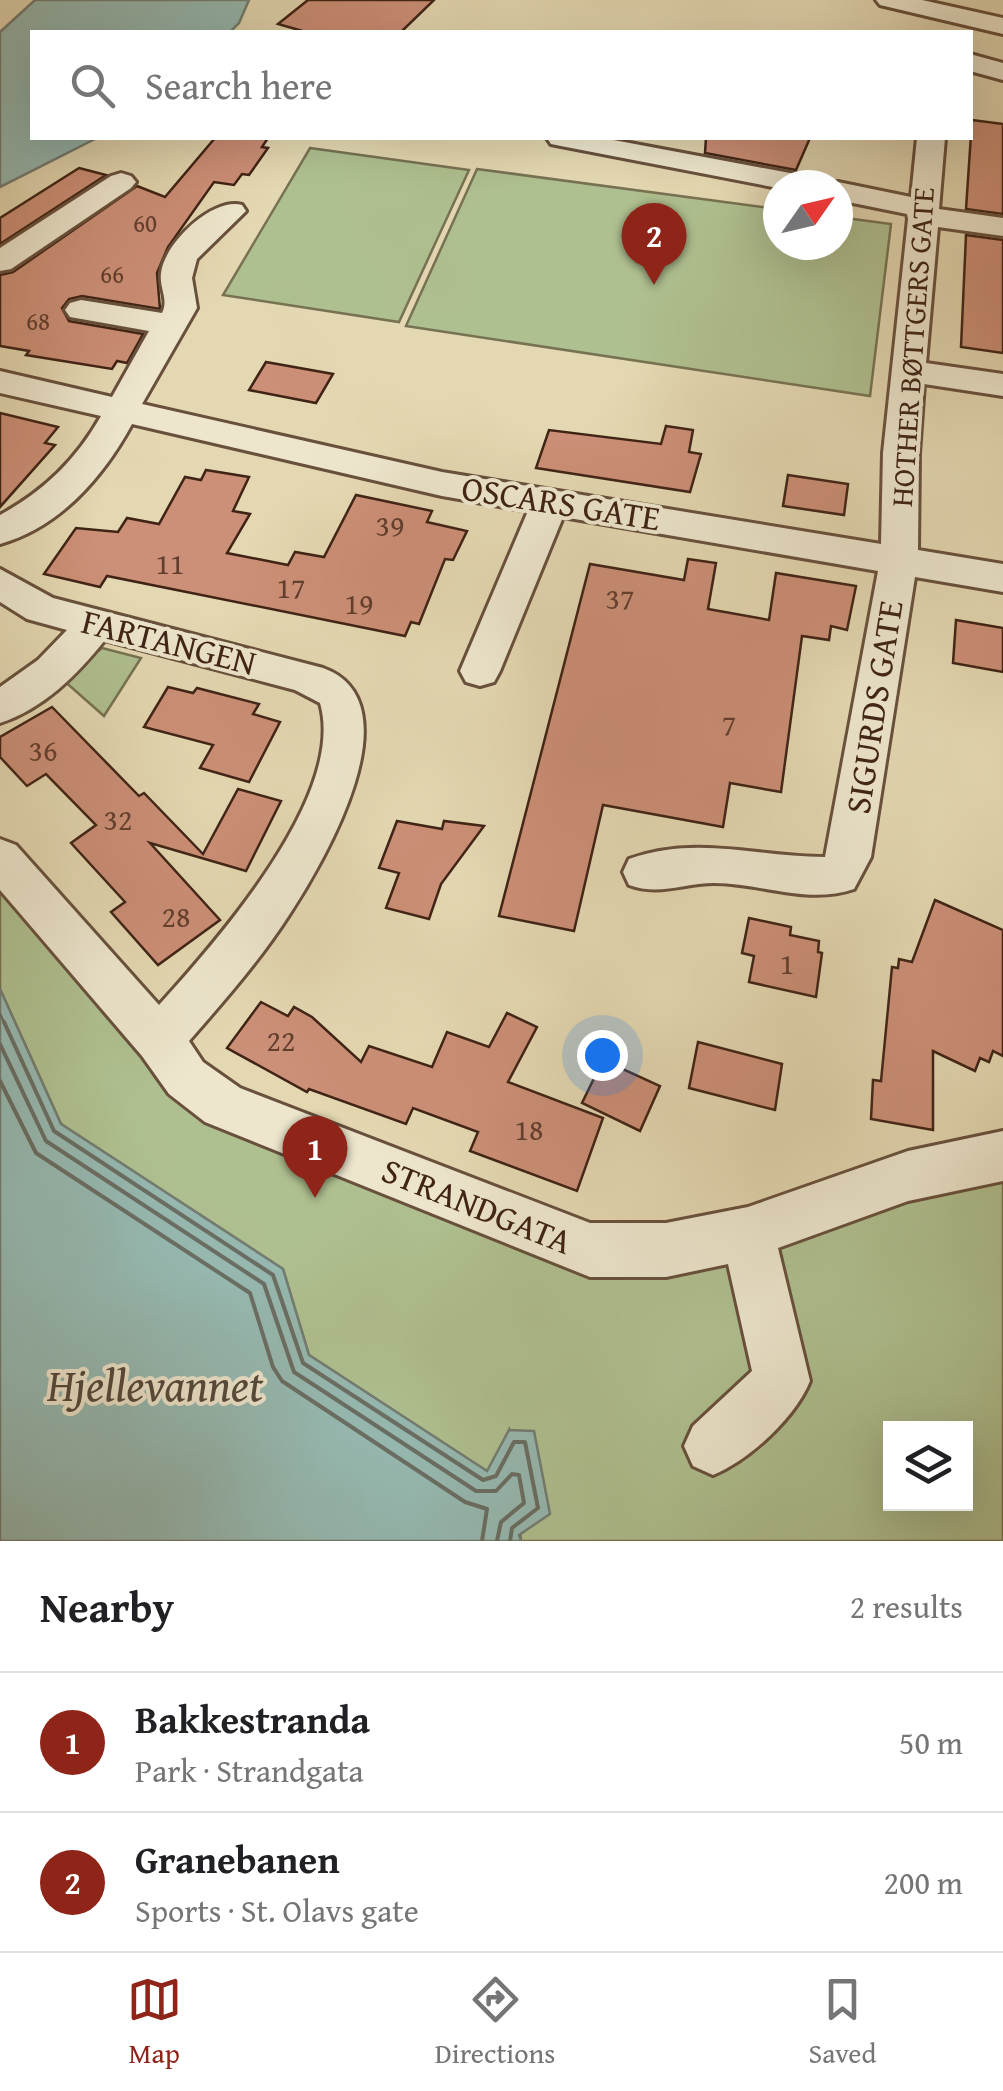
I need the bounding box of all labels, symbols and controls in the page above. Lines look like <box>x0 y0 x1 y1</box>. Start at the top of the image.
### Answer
search box <box>30 30 973 140</box>
text: Search here <box>145 57 333 113</box>
icon: search <box>65 58 120 113</box>
north arrow <box>763 170 853 260</box>
street label: HOTHER BØTTGERS GATE <box>879 186 945 508</box>
pin: 2 <box>622 202 686 285</box>
house number: 60 <box>133 205 157 241</box>
house number: 66 <box>100 256 124 292</box>
house number: 68 <box>26 303 50 339</box>
street label: OSCARS GATE <box>458 462 664 543</box>
house number: 39 <box>376 503 404 547</box>
house number: 11 <box>156 541 184 585</box>
house number: 17 <box>277 565 305 609</box>
house number: 37 <box>606 576 634 620</box>
house number: 19 <box>345 581 373 625</box>
street label: FARTANGEN <box>77 595 262 688</box>
street label: SIGURDS GATE <box>831 597 916 817</box>
house number: 7 <box>722 702 736 746</box>
house number: 36 <box>29 728 57 772</box>
house number: 32 <box>104 797 132 841</box>
house number: 28 <box>162 894 190 938</box>
house number: 1 <box>780 941 794 985</box>
house number: 22 <box>267 1018 295 1062</box>
your location <box>577 1030 628 1081</box>
house number: 18 <box>515 1107 543 1151</box>
pin: 1 <box>282 1116 348 1198</box>
street label: STRANDGATA <box>374 1144 580 1267</box>
water label: Hjellevannet <box>46 1352 264 1417</box>
map controls <box>883 1421 973 1511</box>
button: layers <box>883 1421 973 1511</box>
text: Nearby <box>40 1576 174 1637</box>
text: 2 results <box>850 1583 963 1630</box>
text: Bakkestranda <box>135 1691 370 1747</box>
text: 1 <box>64 1719 81 1766</box>
text: 50 m <box>899 1719 963 1766</box>
text: Park · Strandgata <box>135 1747 364 1794</box>
text: Granebanen <box>135 1831 340 1887</box>
text: 2 <box>64 1859 81 1906</box>
text: 200 m <box>884 1859 963 1906</box>
text: Sports · St. Olavs gate <box>135 1887 419 1934</box>
tab: Map <box>127 1972 182 2073</box>
tab: Directions <box>435 1972 555 2073</box>
tab: Saved <box>809 1972 876 2073</box>

